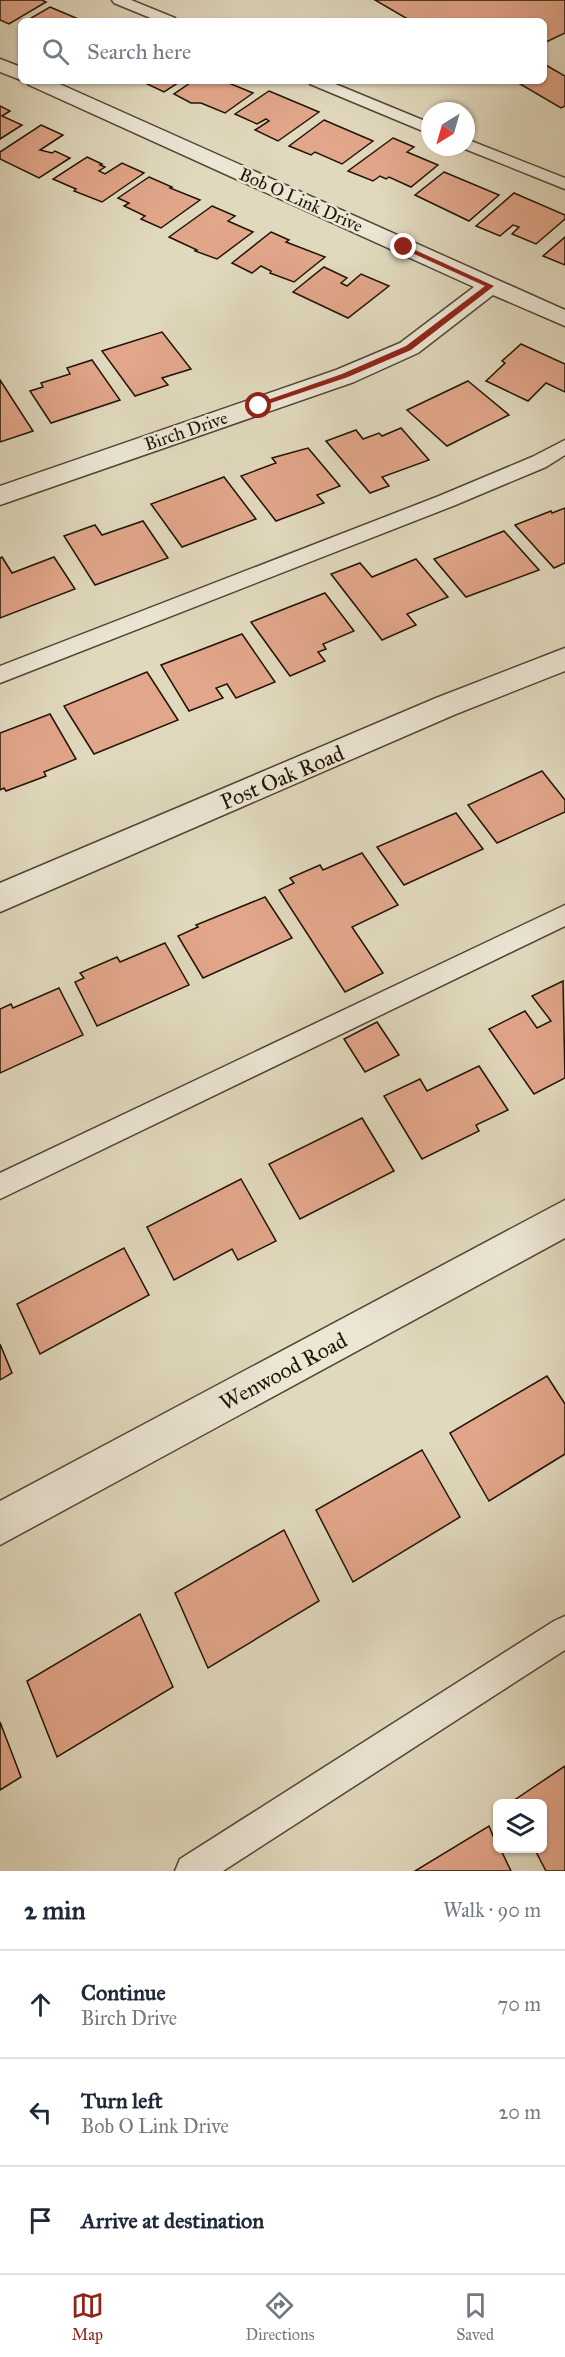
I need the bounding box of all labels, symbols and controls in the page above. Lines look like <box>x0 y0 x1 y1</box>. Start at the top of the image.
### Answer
search box <box>18 18 547 84</box>
icon: search <box>39 35 72 68</box>
text: Search here <box>87 38 191 65</box>
north arrow <box>421 102 475 156</box>
street label: Bob O Link Drive <box>236 163 366 237</box>
route end <box>390 233 416 259</box>
route start <box>245 392 271 418</box>
street label: Birch Drive <box>142 407 230 455</box>
street label: Post Oak Road <box>216 739 348 816</box>
street label: Wenwood Road <box>215 1327 352 1416</box>
map controls <box>493 1799 547 1853</box>
button: layers <box>493 1799 547 1853</box>
text: 2 min <box>24 1894 85 1926</box>
text: Walk · 90 m <box>443 1898 541 1922</box>
text: Continue <box>81 1979 166 2006</box>
icon: ahead <box>24 1988 57 2021</box>
text: 70 m <box>498 1992 541 2016</box>
text: Birch Drive <box>81 2006 177 2030</box>
text: Turn left <box>81 2087 163 2114</box>
icon: left <box>24 2096 57 2129</box>
text: 20 m <box>498 2100 541 2124</box>
text: Bob O Link Drive <box>81 2114 229 2138</box>
icon: arrive <box>24 2204 57 2237</box>
text: Arrive at destination <box>81 2207 264 2234</box>
tab: Map <box>71 2289 104 2344</box>
tab: Directions <box>246 2289 314 2344</box>
tab: Saved <box>456 2289 494 2344</box>

